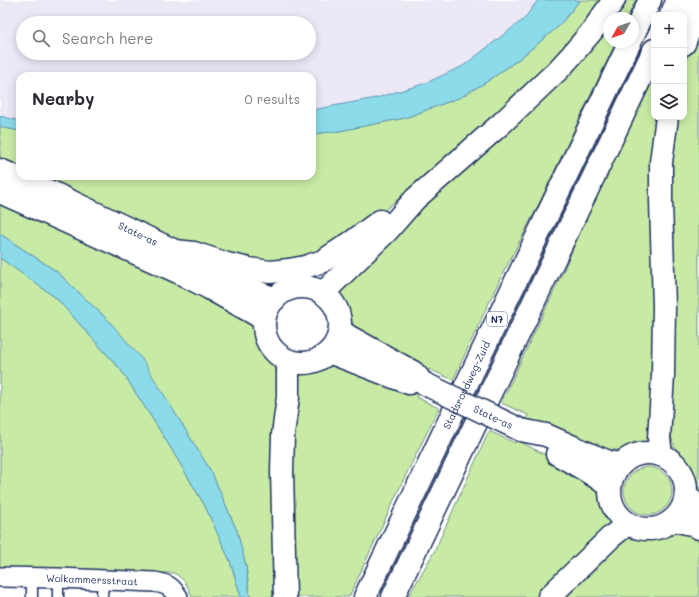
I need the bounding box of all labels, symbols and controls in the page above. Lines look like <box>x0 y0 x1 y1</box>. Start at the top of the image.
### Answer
north arrow <box>603 12 639 48</box>
map controls <box>651 12 687 120</box>
button: + <box>651 12 687 48</box>
search box <box>16 16 316 60</box>
icon: search <box>30 27 52 49</box>
text: Search here <box>62 28 153 48</box>
button: − <box>651 48 687 84</box>
button: layers <box>651 84 687 120</box>
text: Nearby <box>32 87 94 109</box>
text: 0 results <box>245 90 300 107</box>
street label: State-as <box>116 218 160 249</box>
road number: N7 <box>487 312 507 326</box>
street label: Stadsrondweg-Zuid <box>439 339 493 431</box>
street label: State-as <box>471 401 516 432</box>
street label: Wolkammersstraat <box>46 571 138 588</box>

